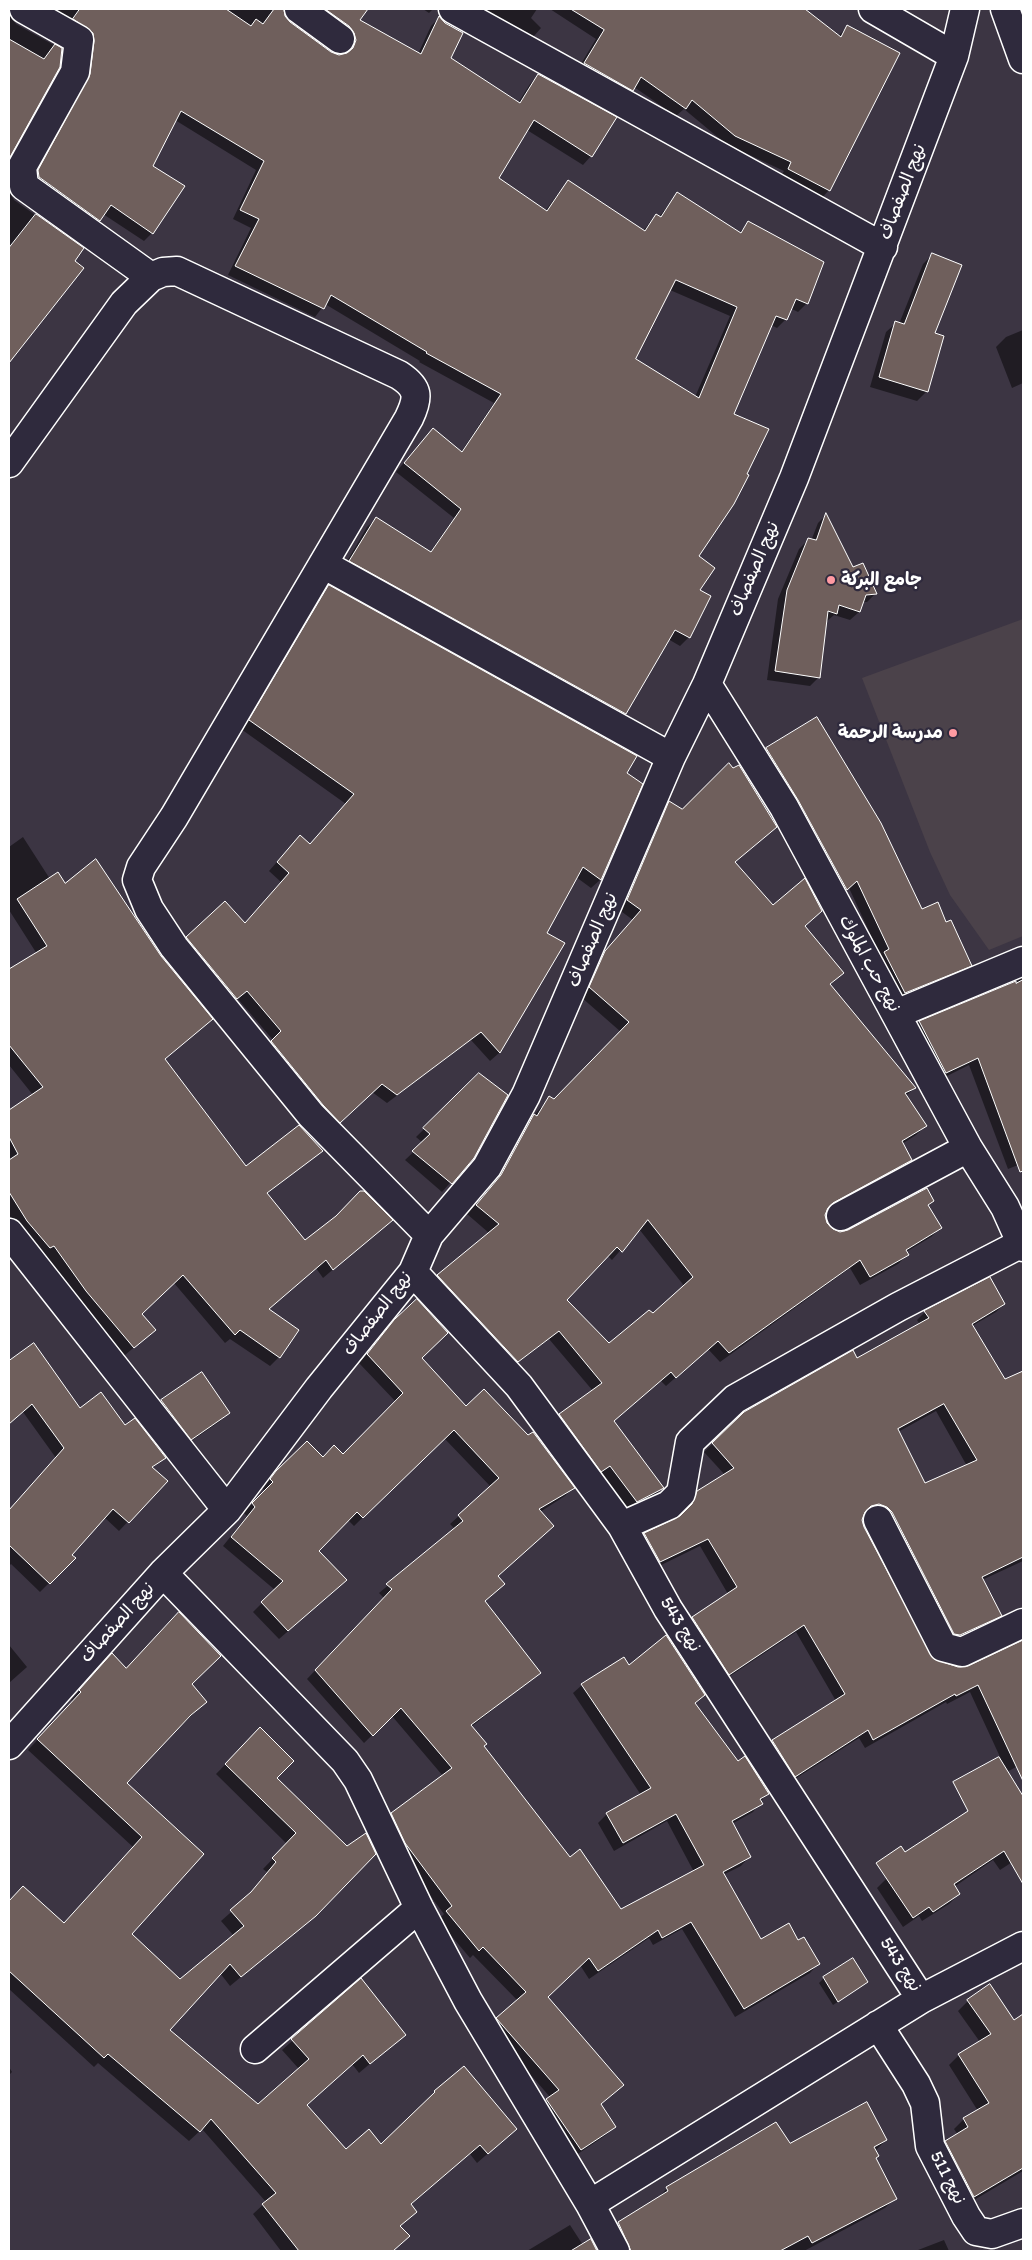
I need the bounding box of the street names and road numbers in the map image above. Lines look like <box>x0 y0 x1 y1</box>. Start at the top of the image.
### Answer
street label: نهج الصفصاف <box>875 141 931 243</box>
street label: نهج الصفصاف <box>725 518 785 620</box>
street label: نهج الصفصاف <box>563 889 623 991</box>
street label: نهج حب الملوك <box>833 912 905 1016</box>
street label: نهج الصفصاف <box>338 1268 418 1360</box>
street label: نهج الصفصاف <box>76 1578 160 1668</box>
street label: نهج 543 <box>655 1593 705 1657</box>
street label: نهج 543 <box>874 1934 926 1996</box>
street label: نهج 511 <box>924 2148 970 2208</box>

